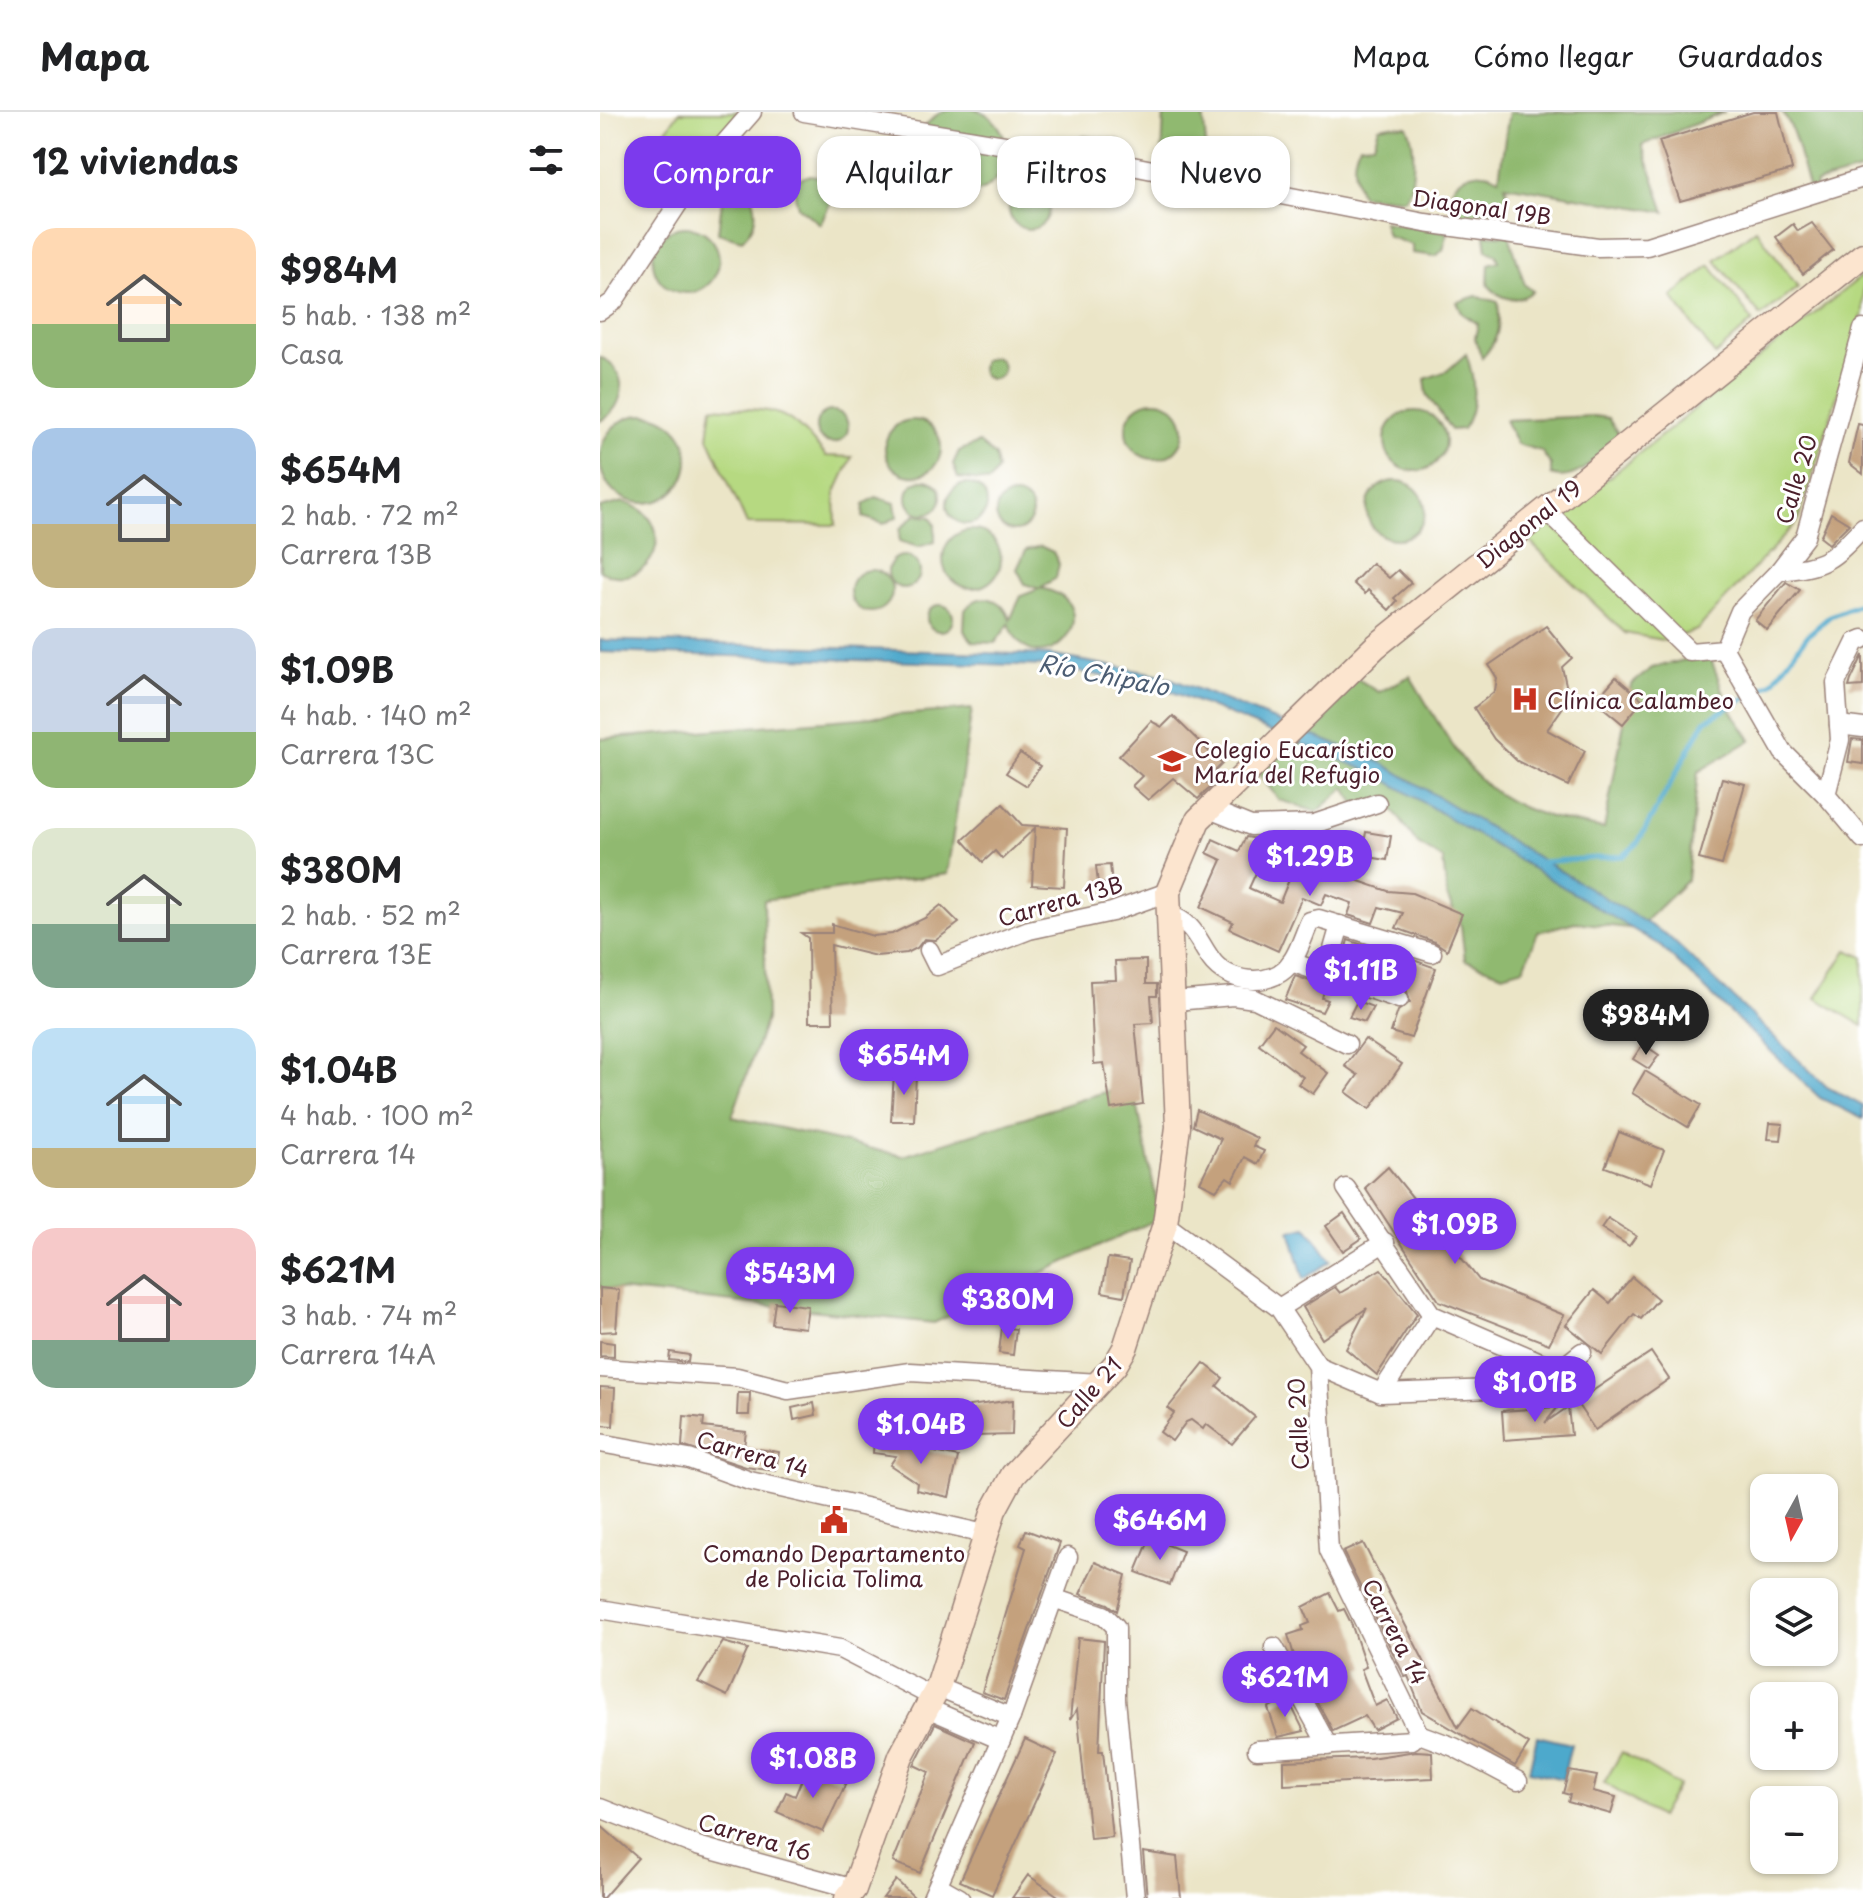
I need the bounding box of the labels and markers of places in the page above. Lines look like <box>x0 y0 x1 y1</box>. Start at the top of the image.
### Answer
place label: Clínica Calambeo <box>1547 683 1734 716</box>
hospital icon: Clínica Calambeo <box>1510 684 1540 714</box>
place label: Colegio Eucarístico María del Refugio <box>1194 732 1394 790</box>
school or university icon: Colegio Eucarístico María del Refugio <box>1157 746 1187 776</box>
pin: $1.29B <box>1245 830 1375 898</box>
pin: $1.11B <box>1296 944 1426 1012</box>
pin: $984M <box>1590 989 1702 1057</box>
pin: $654M <box>848 1029 960 1097</box>
pin: $1.09B <box>1390 1198 1520 1266</box>
pin: $543M <box>734 1247 846 1315</box>
pin: $380M <box>952 1273 1064 1341</box>
pin: $1.01B <box>1470 1356 1600 1424</box>
pin: $1.04B <box>856 1398 986 1466</box>
pin: $646M <box>1104 1494 1216 1562</box>
public building icon: Comando Departamento de Policia Tolima <box>819 1505 849 1535</box>
place label: Comando Departamento de Policia Tolima <box>703 1536 965 1594</box>
pin: $621M <box>1229 1651 1341 1719</box>
pin: $1.08B <box>748 1732 878 1800</box>

